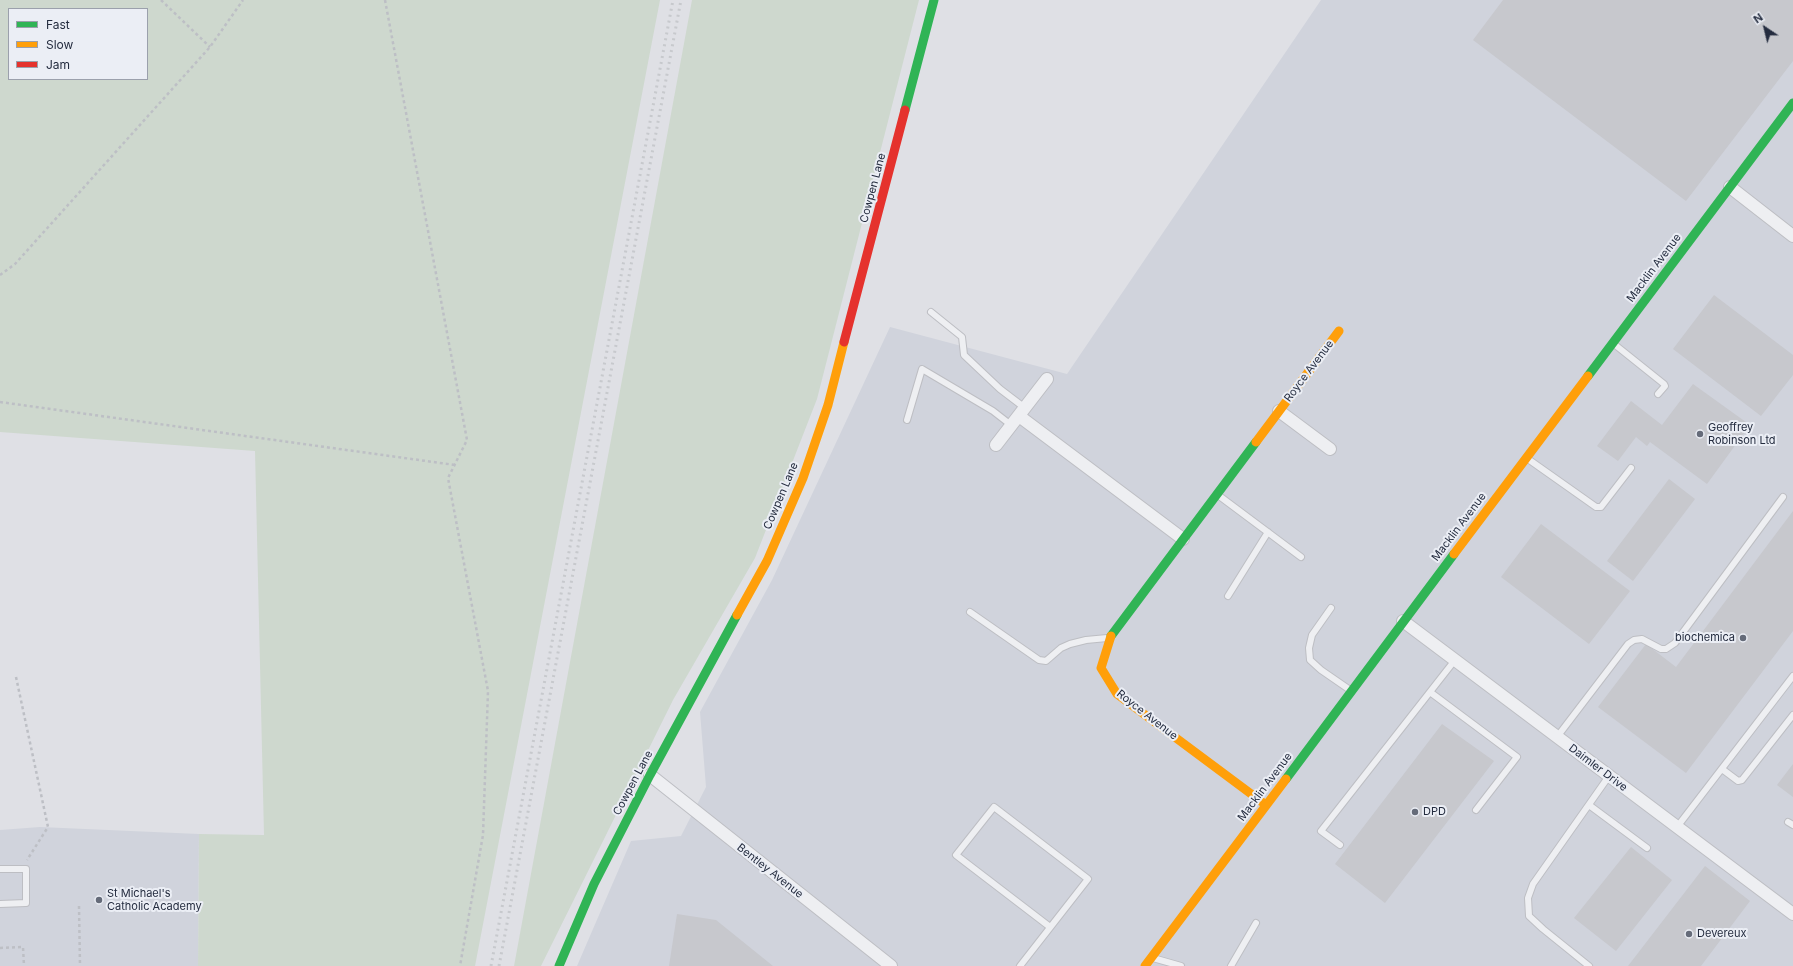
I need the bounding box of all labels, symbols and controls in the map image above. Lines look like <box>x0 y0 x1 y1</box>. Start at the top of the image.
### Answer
legend <box>8 8 148 80</box>
north arrow <box>1745 8 1785 48</box>
text: N <box>1751 10 1766 26</box>
text: Fast <box>46 17 70 32</box>
text: Slow <box>46 37 73 52</box>
text: Jam <box>46 57 70 72</box>
street label: Cowpen Lane <box>857 152 889 224</box>
street label: Macklin Avenue <box>1624 231 1684 305</box>
street label: Royce Avenue <box>1282 338 1336 404</box>
place label: Geoffrey Robinson Ltd <box>1708 421 1776 447</box>
marker: Geoffrey Robinson Ltd <box>1695 429 1705 439</box>
street label: Cowpen Lane <box>761 461 801 531</box>
street label: Macklin Avenue <box>1429 490 1489 564</box>
place label: biochemica <box>1675 631 1735 645</box>
marker: biochemica <box>1738 633 1748 643</box>
street label: Royce Avenue <box>1114 687 1180 743</box>
street label: Daimler Drive <box>1566 742 1630 794</box>
street label: Cowpen Lane <box>610 748 656 818</box>
street label: Macklin Avenue <box>1235 750 1295 824</box>
place label: DPD <box>1423 805 1446 819</box>
marker: DPD <box>1410 807 1420 817</box>
street label: Bentley Avenue <box>734 841 806 901</box>
place label: St Michael's Catholic Academy <box>107 887 202 913</box>
marker: St Michael's Catholic Academy <box>94 895 104 905</box>
place label: Devereux <box>1697 927 1746 941</box>
marker: Devereux <box>1684 929 1694 939</box>

